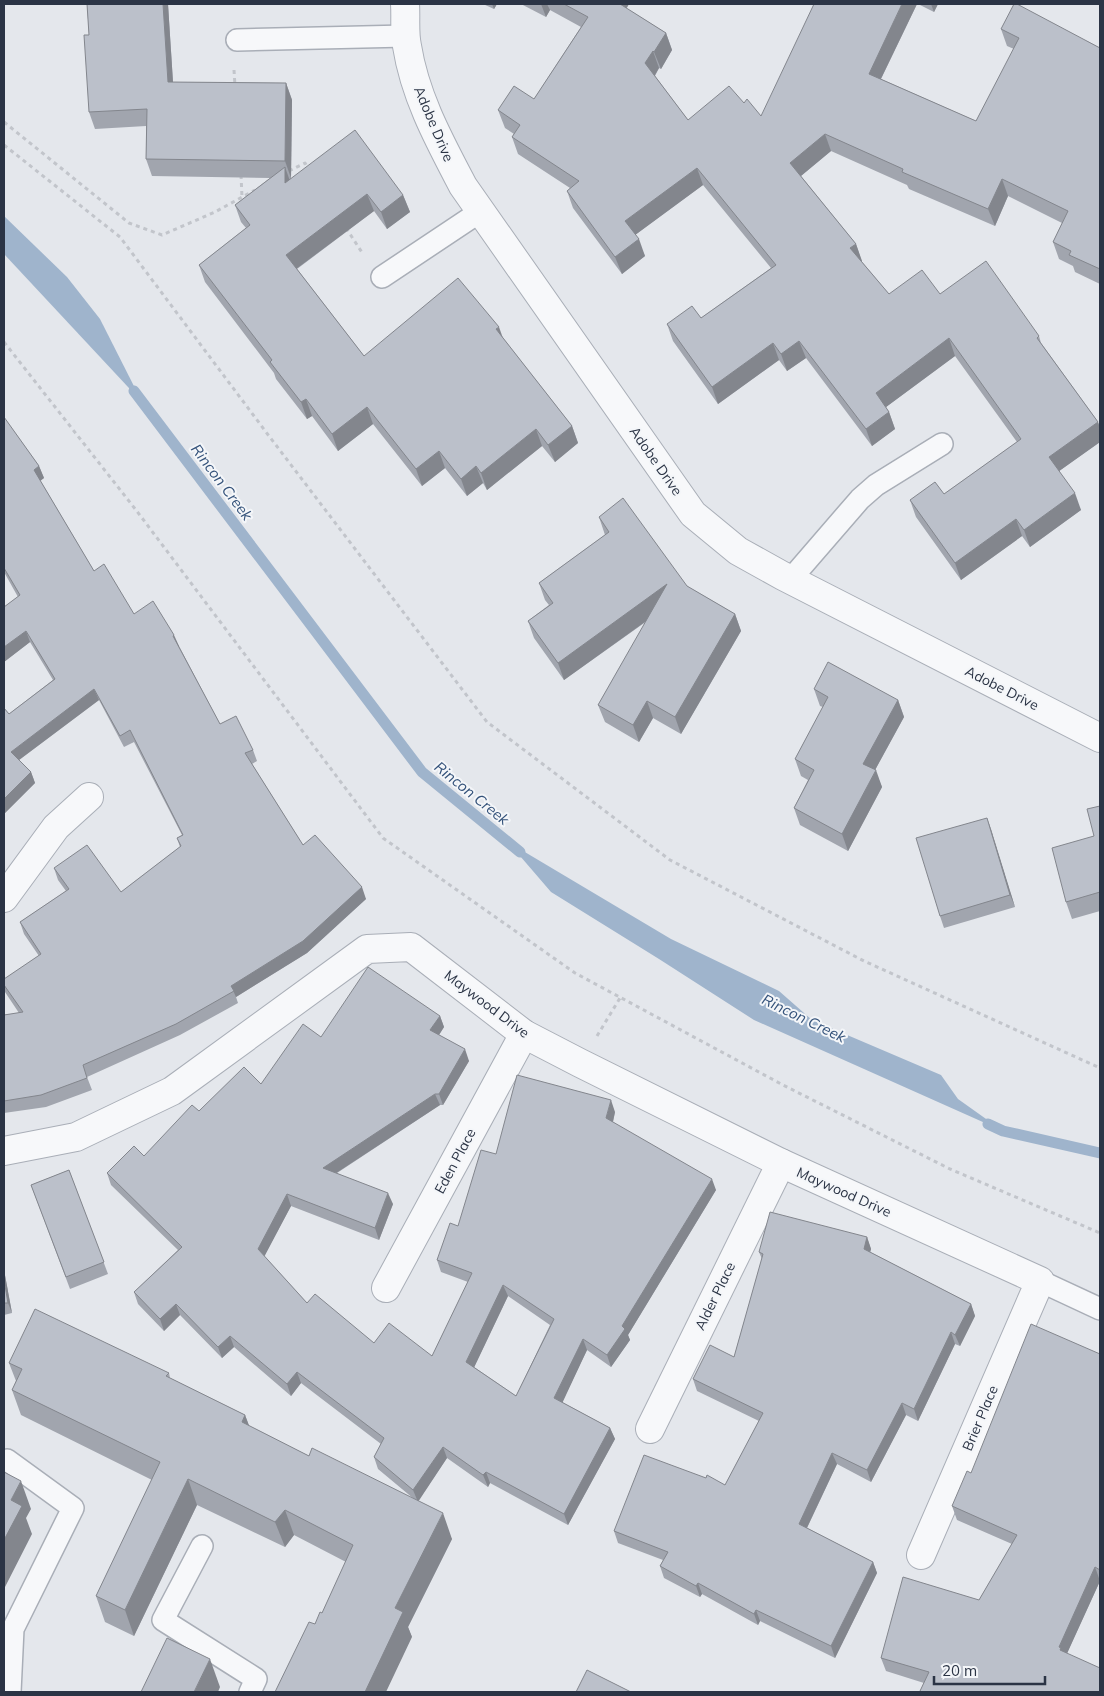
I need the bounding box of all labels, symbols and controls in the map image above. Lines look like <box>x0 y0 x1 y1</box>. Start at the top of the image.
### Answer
street label: Adobe Drive <box>410 84 458 164</box>
street label: Adobe Drive <box>626 423 686 499</box>
water label: Rincon Creek <box>187 440 258 525</box>
street label: Adobe Drive <box>962 662 1042 714</box>
water label: Rincon Creek <box>431 757 514 830</box>
street label: Maywood Drive <box>441 966 533 1042</box>
water label: Rincon Creek <box>759 990 850 1047</box>
street label: Eden Place <box>430 1125 480 1197</box>
street label: Maywood Drive <box>794 1163 894 1221</box>
street label: Alder Place <box>691 1259 739 1333</box>
street label: Brier Place <box>958 1382 1002 1454</box>
scale bar <box>934 1654 1045 1686</box>
text: 20 m <box>942 1661 977 1680</box>

